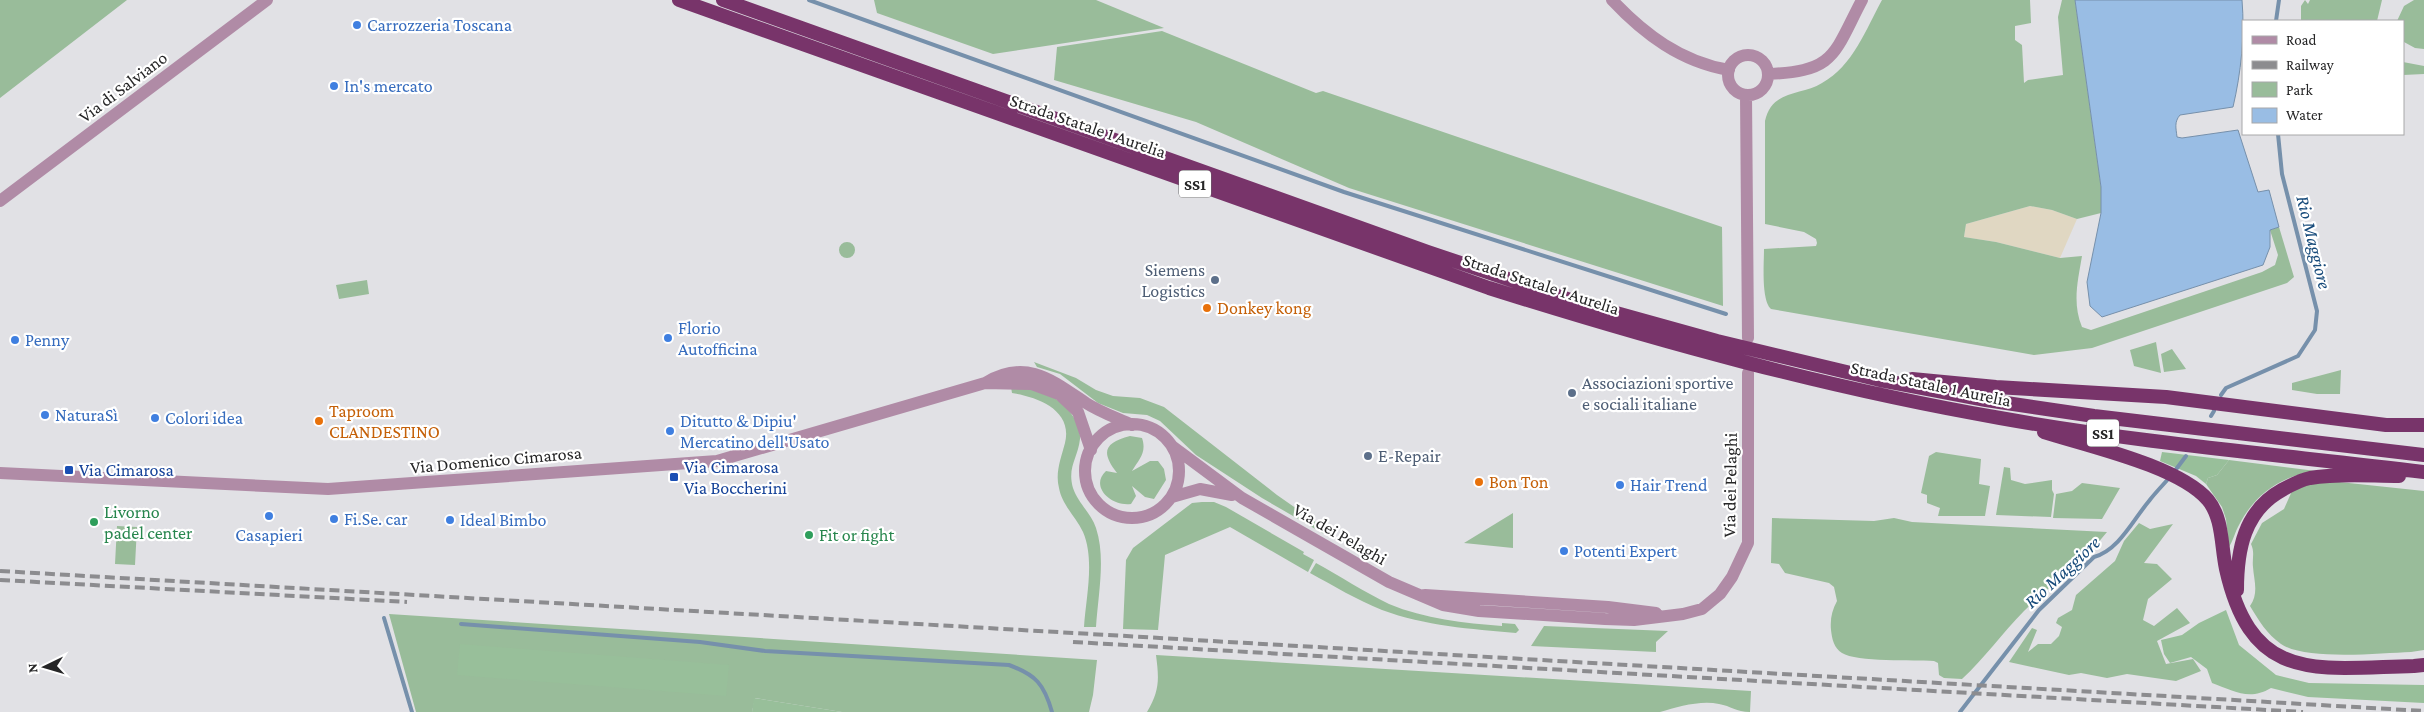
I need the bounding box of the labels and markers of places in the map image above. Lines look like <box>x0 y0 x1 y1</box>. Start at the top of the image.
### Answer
place label: Carrozzeria Toscana <box>367 15 512 35</box>
marker: Carrozzeria Toscana <box>351 19 363 31</box>
place label: In's mercato <box>344 76 433 96</box>
marker: In's mercato <box>328 80 340 92</box>
place label: Siemens Logistics <box>1141 260 1205 301</box>
marker: Siemens Logistics <box>1209 274 1221 286</box>
place label: Donkey kong <box>1217 298 1312 318</box>
marker: Donkey kong <box>1201 302 1213 314</box>
place label: Florio Autofficina <box>678 318 758 359</box>
place label: Penny <box>25 330 70 350</box>
marker: Florio Autofficina <box>662 332 674 344</box>
marker: Penny <box>9 334 21 346</box>
place label: Associazioni sportive e sociali italiane <box>1582 373 1733 414</box>
marker: Associazioni sportive e sociali italiane <box>1566 387 1578 399</box>
place label: Taproom CLANDESTINO <box>329 401 440 442</box>
place label: NaturaSì <box>55 405 118 425</box>
place label: Colori idea <box>165 408 243 428</box>
marker: NaturaSì <box>39 409 51 421</box>
place label: Ditutto & Dipiu' Mercatino dell'Usato <box>680 411 830 452</box>
marker: Colori idea <box>149 412 161 424</box>
marker: Taproom CLANDESTINO <box>313 415 325 427</box>
marker: Ditutto & Dipiu' Mercatino dell'Usato <box>664 425 676 437</box>
place label: E-Repair <box>1378 446 1441 466</box>
marker: E-Repair <box>1362 450 1374 462</box>
place label: Via Cimarosa Via Boccherini <box>684 457 787 498</box>
place label: Via Cimarosa <box>79 460 174 480</box>
marker: Via Cimarosa <box>63 464 75 476</box>
marker: Via Cimarosa Via Boccherini <box>668 471 680 483</box>
place label: Bon Ton <box>1489 472 1549 492</box>
place label: Hair Trend <box>1630 475 1708 495</box>
marker: Bon Ton <box>1473 476 1485 488</box>
marker: Hair Trend <box>1614 479 1626 491</box>
place label: Livorno padel center <box>104 502 193 543</box>
place label: Fi.Se. car <box>344 509 408 529</box>
marker: Casapieri <box>263 510 275 522</box>
place label: Ideal Bimbo <box>460 510 547 530</box>
marker: Fi.Se. car <box>328 513 340 525</box>
marker: Ideal Bimbo <box>444 514 456 526</box>
marker: Livorno padel center <box>88 516 100 528</box>
place label: Casapieri <box>235 525 303 545</box>
place label: Fit or fight <box>819 525 896 545</box>
marker: Fit or fight <box>803 529 815 541</box>
place label: Potenti Expert <box>1574 541 1678 561</box>
marker: Potenti Expert <box>1558 545 1570 557</box>

